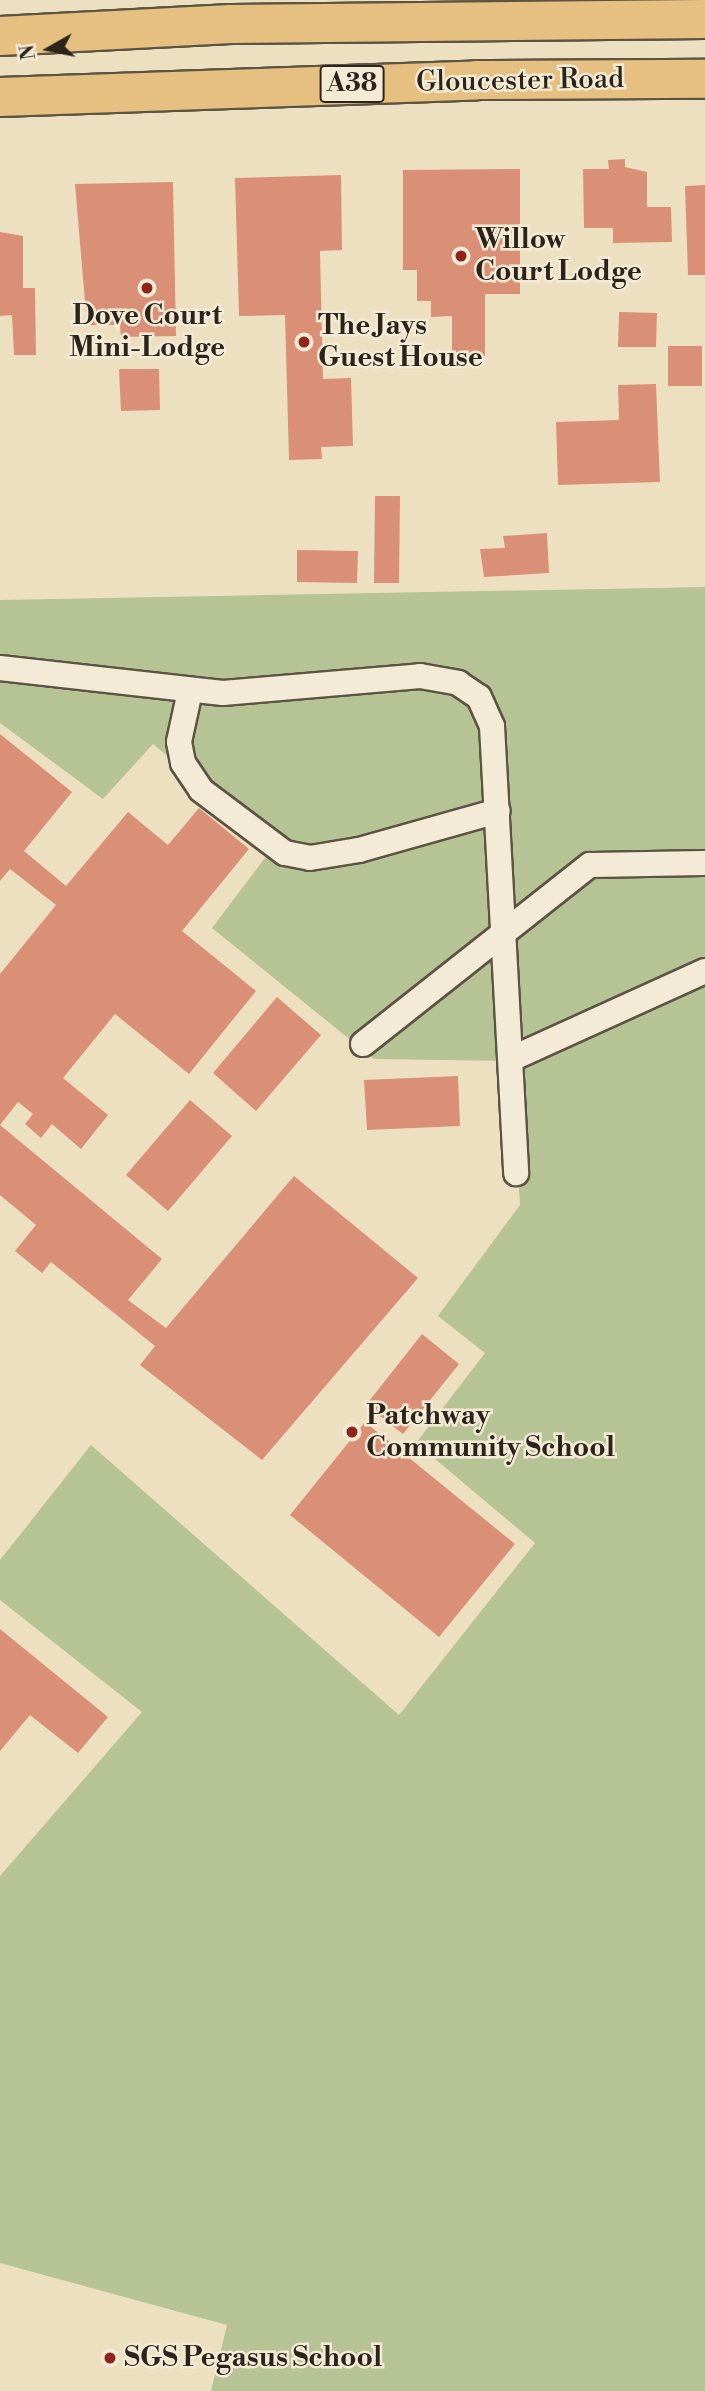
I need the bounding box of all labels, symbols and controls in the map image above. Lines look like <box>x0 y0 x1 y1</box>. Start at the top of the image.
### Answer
north arrow <box>14 14 84 84</box>
text: N <box>15 43 41 62</box>
road number: A38 <box>319 61 385 106</box>
street label: Gloucester Road <box>416 62 624 100</box>
place label: Willow Court Lodge <box>475 223 642 289</box>
marker: Willow Court Lodge <box>453 248 469 264</box>
marker: Dove Court Mini-Lodge <box>139 280 155 296</box>
place label: Dove Court Mini-Lodge <box>69 299 225 365</box>
place label: The Jays Guest House <box>318 309 483 375</box>
marker: The Jays Guest House <box>296 334 312 350</box>
place label: Patchway Community School <box>366 1399 615 1465</box>
marker: Patchway Community School <box>344 1424 360 1440</box>
place label: SGS Pegasus School <box>124 2341 382 2375</box>
marker: SGS Pegasus School <box>102 2350 118 2366</box>

